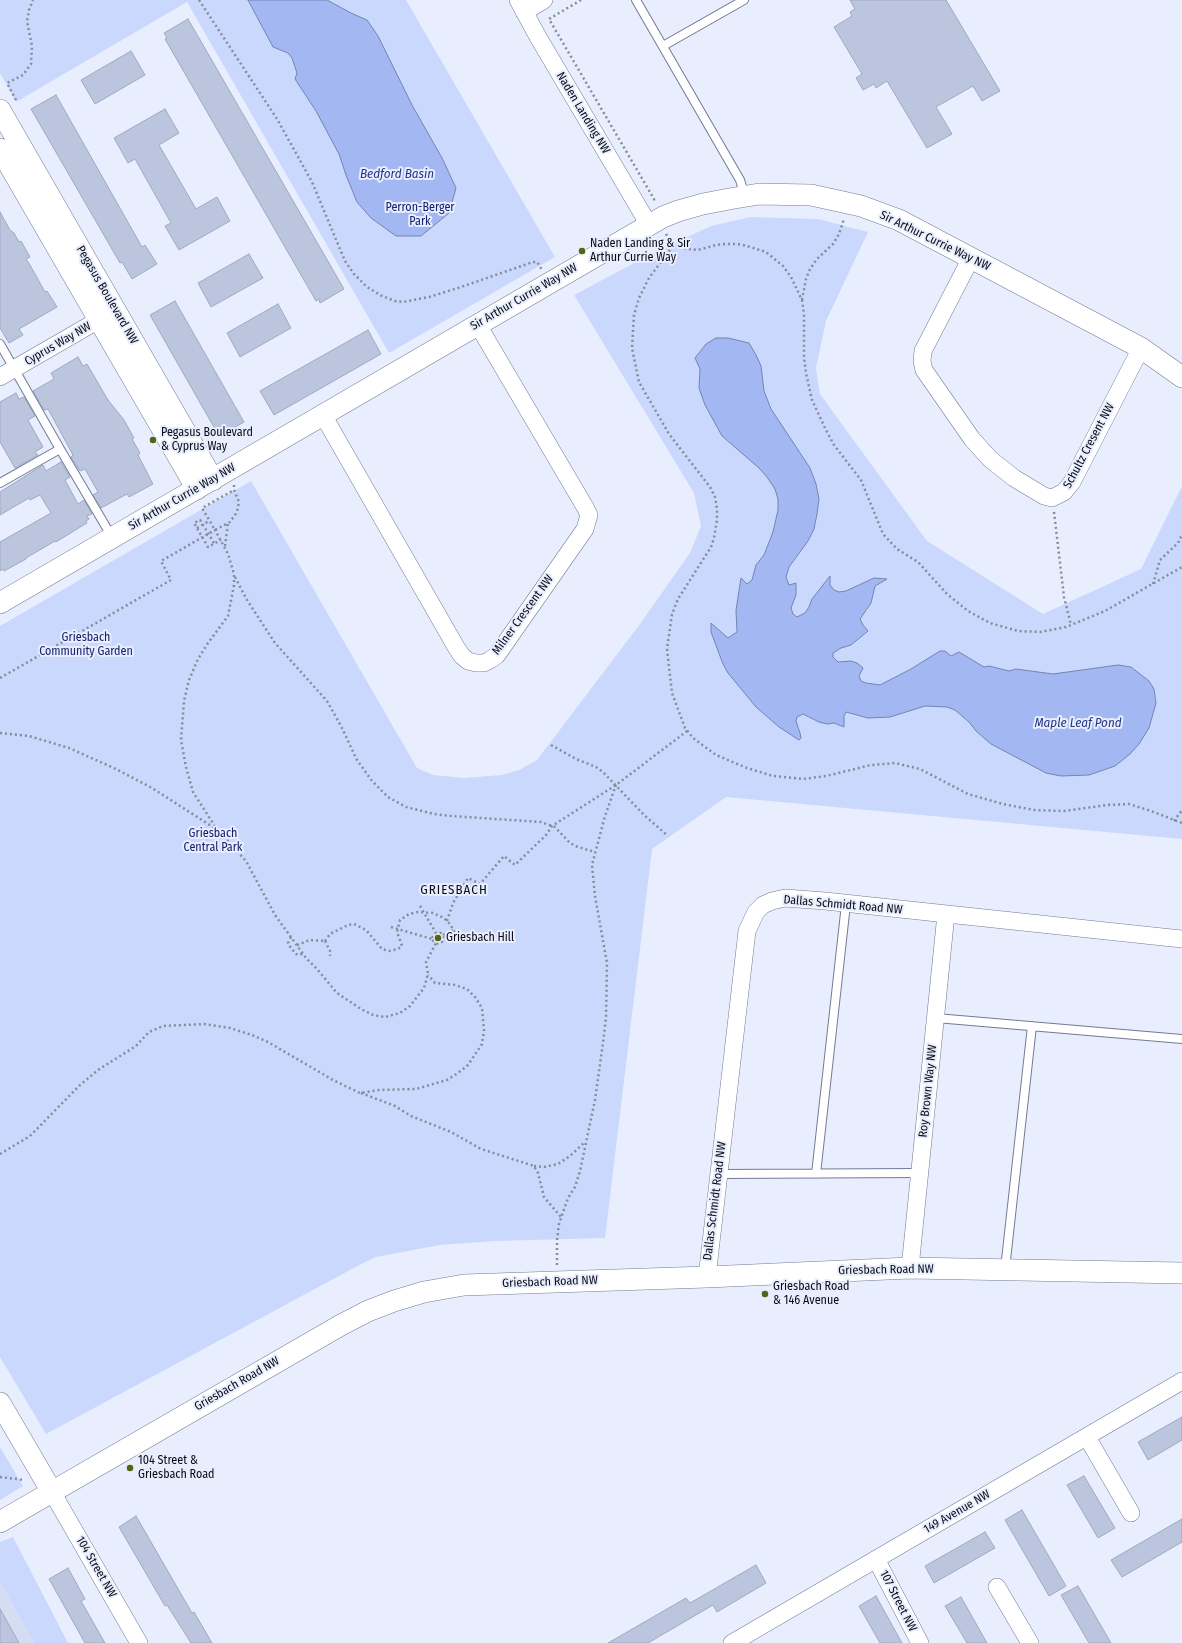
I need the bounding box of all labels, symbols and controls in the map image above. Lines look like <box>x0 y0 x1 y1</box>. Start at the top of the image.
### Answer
street label: Naden Landing NW <box>553 70 613 156</box>
water label: Bedford Basin <box>360 166 434 182</box>
park label: Perron-Berger Park <box>385 201 455 229</box>
street label: Sir Arthur Currie Way NW <box>877 208 993 274</box>
place label: Naden Landing & Sir Arthur Currie Way <box>590 237 690 265</box>
street label: Pegasus Boulevard NW <box>73 243 141 347</box>
marker: Naden Landing & Sir Arthur Currie Way <box>577 246 587 256</box>
street label: Sir Arthur Currie Way NW <box>468 260 580 334</box>
street label: Cyprus Way NW <box>22 319 94 369</box>
street label: Schultz Cresent NW <box>1060 401 1118 491</box>
place label: Pegasus Boulevard & Cyprus Way <box>161 426 253 454</box>
marker: Pegasus Boulevard & Cyprus Way <box>148 435 158 445</box>
street label: Sir Arthur Currie Way NW <box>126 460 238 534</box>
street label: Milner Crescent NW <box>489 572 557 658</box>
park label: Griesbach Community Garden <box>39 631 133 659</box>
water label: Maple Leaf Pond <box>1034 715 1122 731</box>
park label: Griesbach Central Park <box>184 827 242 855</box>
district label: GRIESBACH <box>420 882 488 898</box>
street label: Dallas Schmidt Road NW <box>783 893 903 917</box>
place label: Griesbach Hill <box>446 931 514 945</box>
marker: Griesbach Hill <box>433 933 443 943</box>
street label: Roy Brown Way NW <box>916 1044 940 1138</box>
street label: Dallas Schmidt Road NW <box>701 1141 729 1261</box>
street label: Griesbach Road NW <box>838 1262 934 1278</box>
street label: Griesbach Road NW <box>502 1273 598 1291</box>
place label: Griesbach Road & 146 Avenue <box>773 1280 849 1308</box>
marker: Griesbach Road & 146 Avenue <box>760 1289 770 1299</box>
street label: Griesbach Road NW <box>192 1354 282 1414</box>
place label: 104 Street & Griesbach Road <box>138 1454 214 1482</box>
marker: 104 Street & Griesbach Road <box>125 1463 135 1473</box>
street label: 149 Avenue NW <box>921 1487 993 1537</box>
street label: 104 Street NW <box>73 1534 119 1600</box>
street label: 107 Street NW <box>876 1568 920 1634</box>

